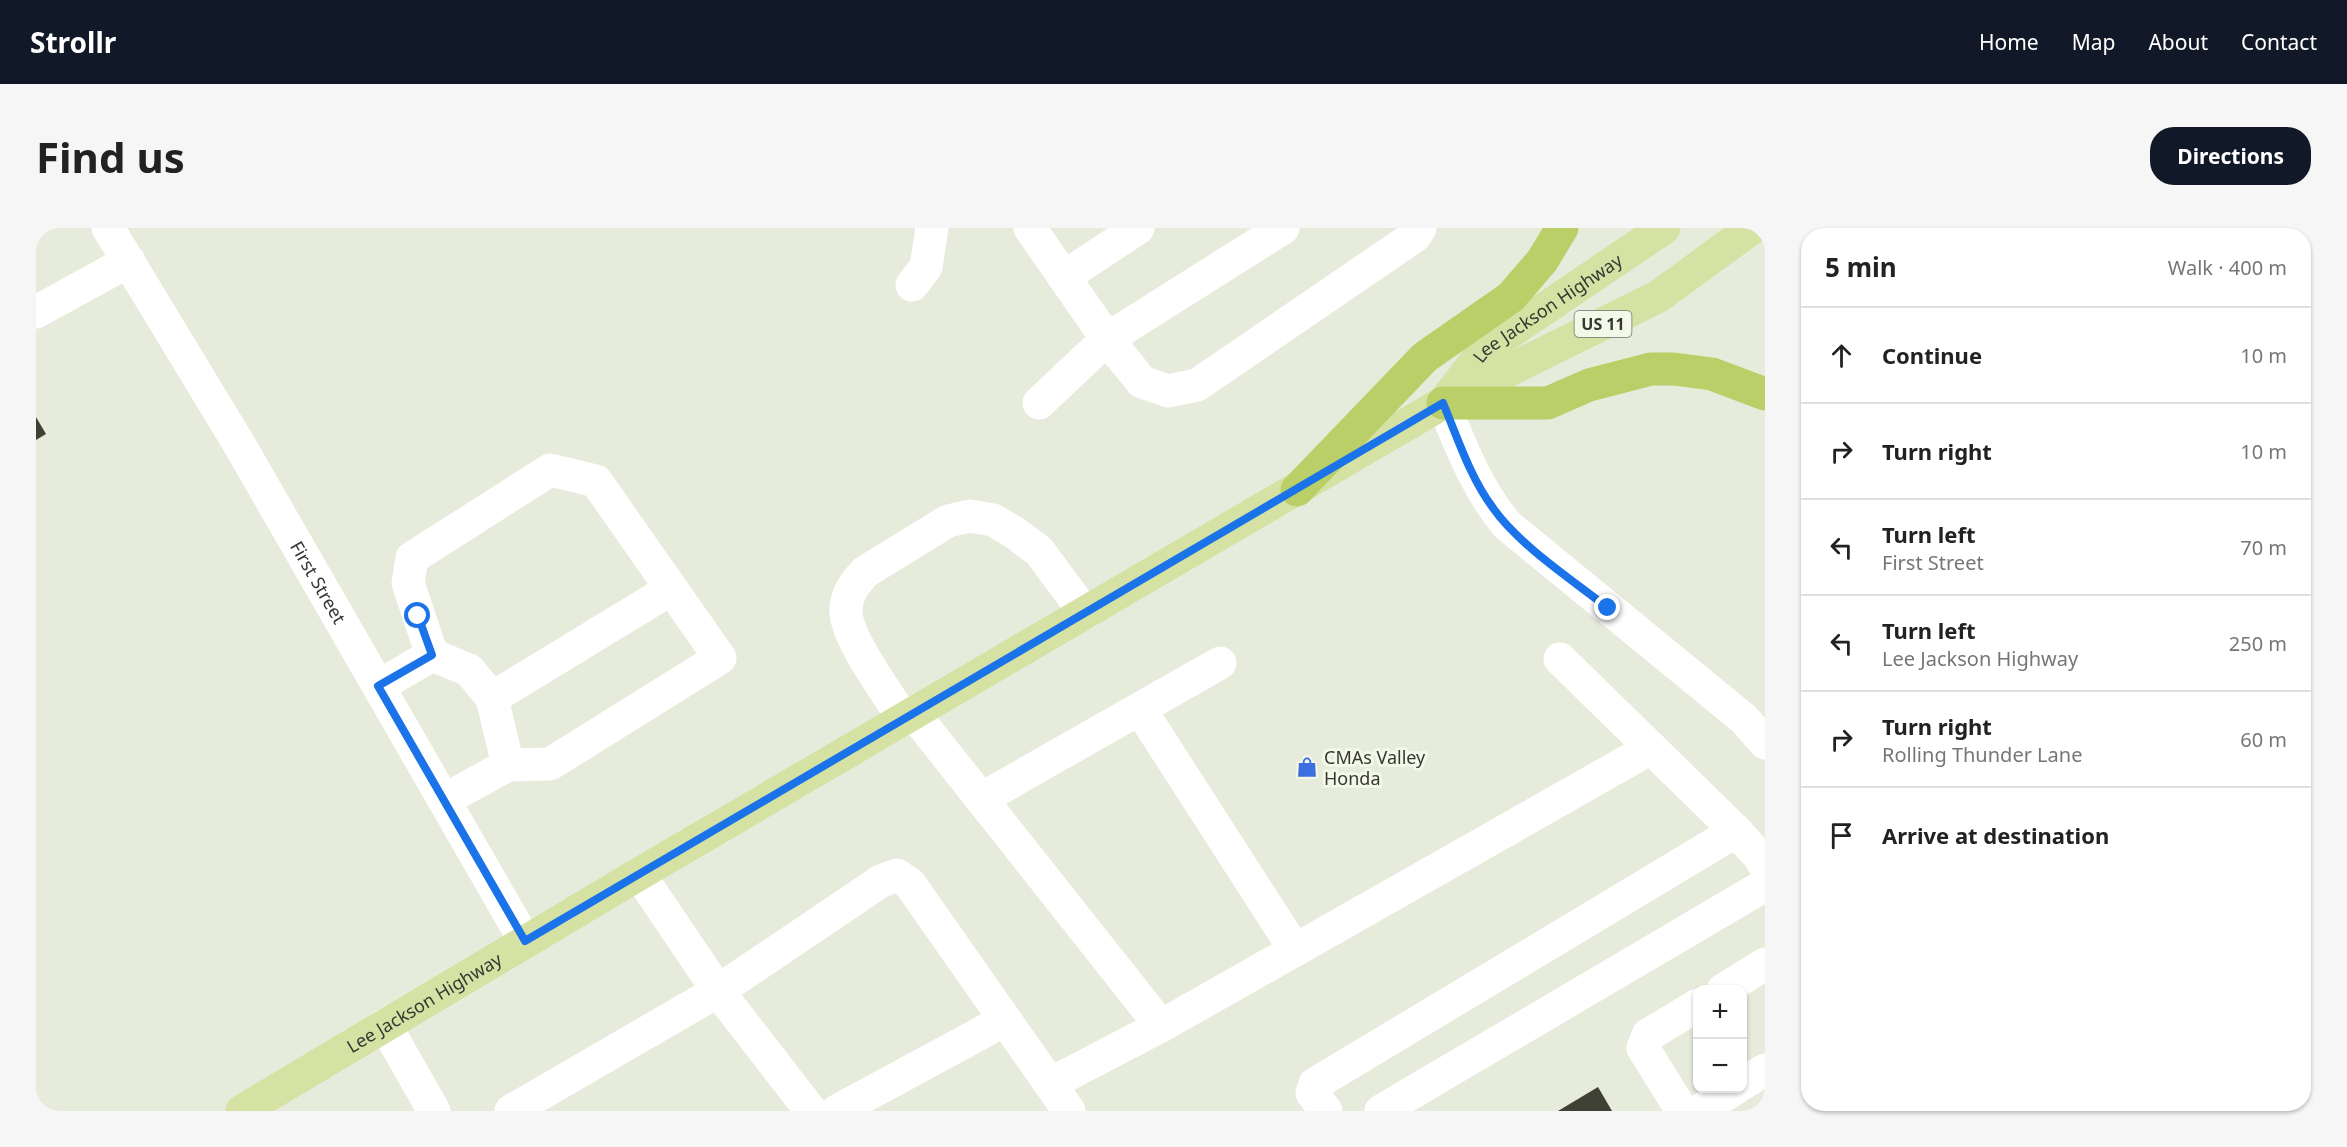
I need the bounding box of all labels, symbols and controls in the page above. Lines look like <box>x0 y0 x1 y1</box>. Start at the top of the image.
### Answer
text: Strollr <box>30 23 116 61</box>
text: Home <box>1979 28 2039 56</box>
text: Map <box>2072 28 2115 56</box>
text: About <box>2148 28 2208 56</box>
text: Contact <box>2241 28 2317 56</box>
button: Directions <box>2150 127 2311 185</box>
text: Find us <box>36 128 185 185</box>
street label: Lee Jackson Highway <box>1467 247 1627 367</box>
text: 5 min <box>1825 249 1897 285</box>
text: Walk · 400 m <box>2168 254 2287 281</box>
road number: US 11 <box>1574 311 1632 337</box>
icon: ahead <box>1825 339 1858 372</box>
text: Continue <box>1882 340 1982 370</box>
text: 10 m <box>2240 342 2287 369</box>
icon: right <box>1825 435 1858 468</box>
text: Turn right <box>1882 436 1992 466</box>
text: 10 m <box>2240 438 2287 465</box>
text: Turn left <box>1882 519 1976 549</box>
icon: left <box>1825 531 1858 564</box>
text: 70 m <box>2240 534 2287 561</box>
street label: First Street <box>285 536 352 628</box>
text: First Street <box>1882 549 1984 576</box>
route end <box>1594 594 1620 620</box>
route start <box>404 602 430 628</box>
text: Turn left <box>1882 615 1976 645</box>
icon: left <box>1825 627 1858 660</box>
text: 250 m <box>2229 630 2287 657</box>
text: Lee Jackson Highway <box>1882 645 2078 672</box>
text: Turn right <box>1882 711 1992 741</box>
icon: right <box>1825 723 1858 756</box>
text: 60 m <box>2240 726 2287 753</box>
text: Rolling Thunder Lane <box>1882 741 2082 768</box>
place label: CMAs Valley Honda <box>1324 745 1426 790</box>
shop icon: CMAs Valley Honda <box>1295 755 1319 779</box>
icon: arrive <box>1825 819 1858 852</box>
text: Arrive at destination <box>1882 820 2109 850</box>
street label: Lee Jackson Highway <box>342 946 507 1058</box>
map controls <box>1693 985 1747 1093</box>
button: + <box>1693 985 1747 1039</box>
button: − <box>1693 1039 1747 1093</box>

